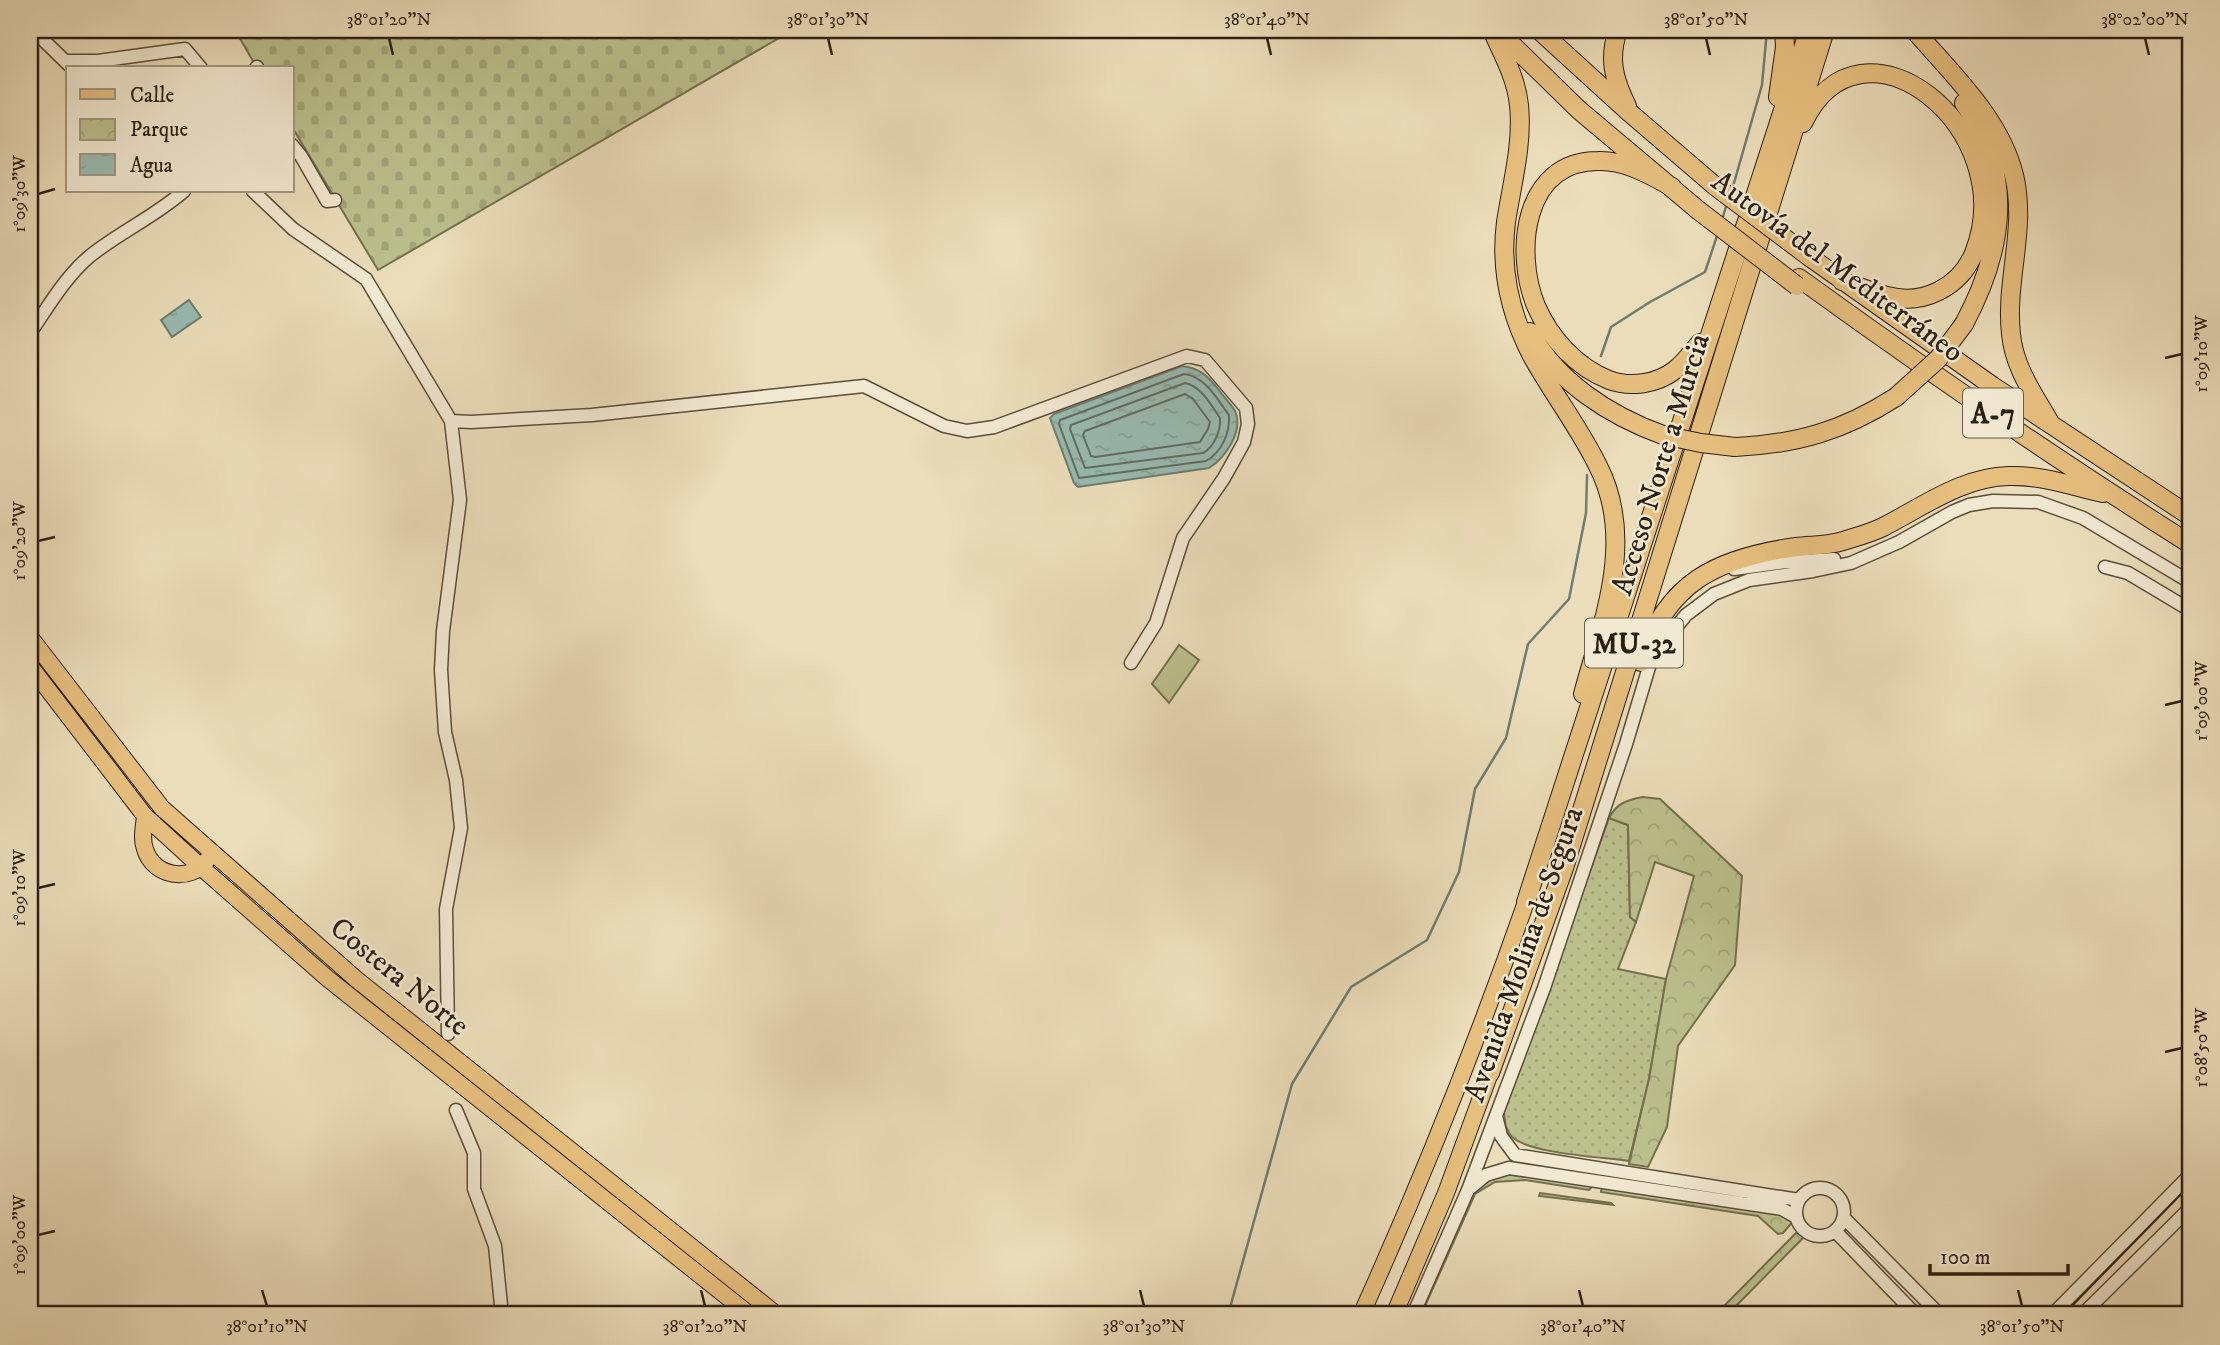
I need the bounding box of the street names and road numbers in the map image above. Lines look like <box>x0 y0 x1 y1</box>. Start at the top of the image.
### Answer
street label: Autovía del Mediterráneo <box>1704 163 1970 371</box>
street label: Acceso Norte a Murcia <box>1604 329 1719 600</box>
road number: A-7 <box>1963 388 2023 438</box>
road number: MU-32 <box>1585 618 1683 668</box>
street label: Avenida Molina de Segura <box>1457 802 1592 1107</box>
street label: Costera Norte <box>322 910 476 1045</box>

